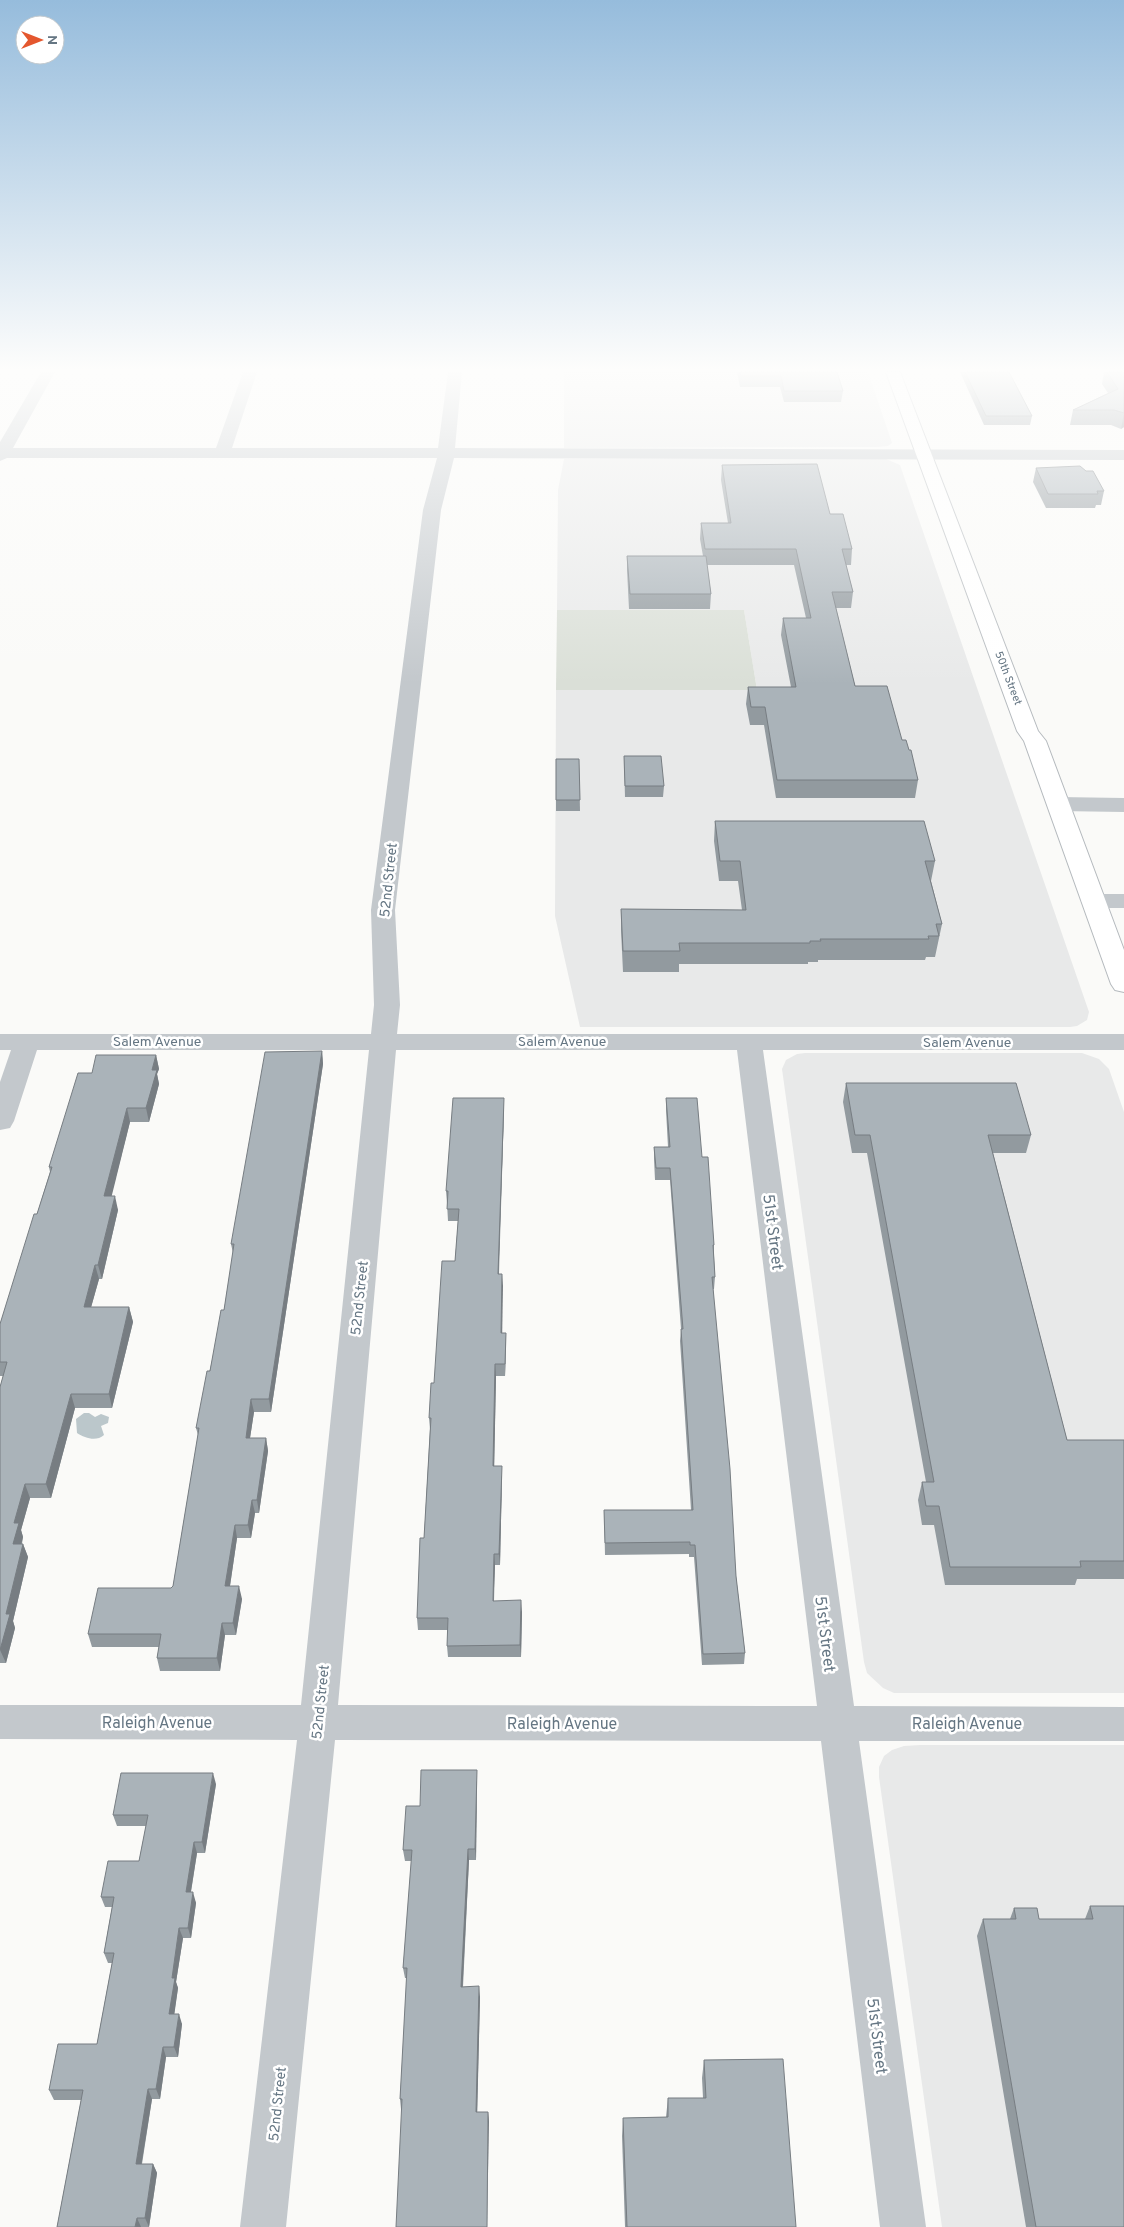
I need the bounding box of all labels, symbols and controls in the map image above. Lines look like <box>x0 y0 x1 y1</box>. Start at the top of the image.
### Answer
north arrow <box>15 15 65 65</box>
text: N <box>43 35 60 45</box>
street label: 50th Street <box>991 649 1025 707</box>
street label: 52nd Street <box>377 842 402 918</box>
street label: Salem Avenue <box>113 1034 201 1051</box>
street label: Salem Avenue <box>518 1034 606 1051</box>
street label: Salem Avenue <box>923 1035 1011 1052</box>
street label: 51st Street <box>757 1193 787 1272</box>
street label: 52nd Street <box>348 1260 373 1336</box>
street label: 51st Street <box>809 1595 839 1674</box>
street label: 52nd Street <box>309 1664 334 1740</box>
street label: Raleigh Avenue <box>102 1714 212 1734</box>
street label: Raleigh Avenue <box>507 1715 617 1735</box>
street label: Raleigh Avenue <box>912 1715 1022 1735</box>
street label: 51st Street <box>861 1997 891 2076</box>
street label: 52nd Street <box>266 2066 291 2142</box>

